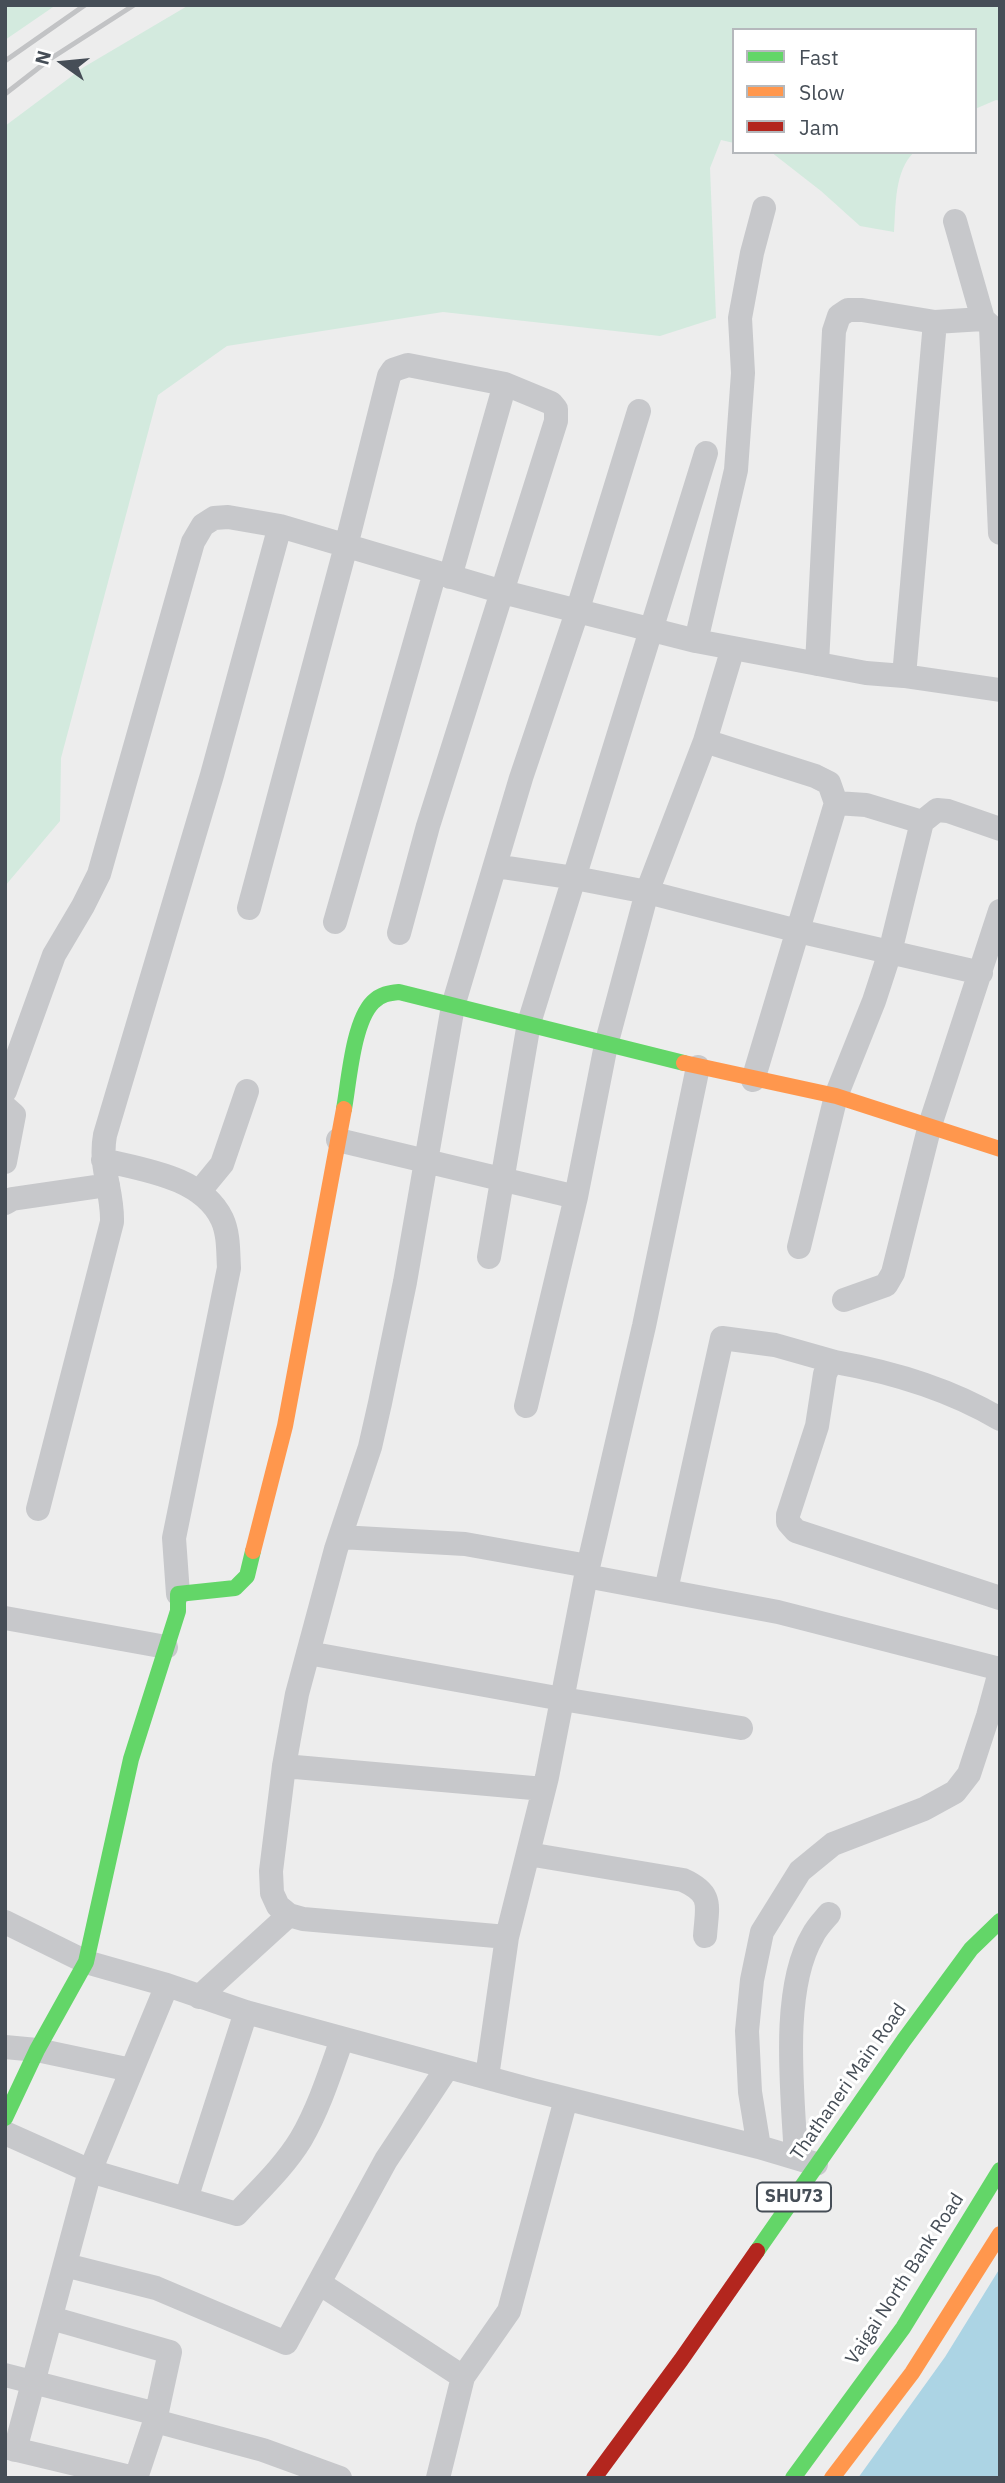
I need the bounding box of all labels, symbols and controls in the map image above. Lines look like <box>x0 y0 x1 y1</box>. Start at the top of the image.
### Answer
north arrow <box>28 28 98 98</box>
legend <box>732 28 977 154</box>
text: Fast <box>799 43 839 71</box>
text: N <box>29 48 56 67</box>
text: Slow <box>799 78 845 106</box>
text: Jam <box>799 113 839 141</box>
street label: Thathaneri Main Road <box>786 1999 912 2165</box>
road number: SHU73 <box>757 2182 831 2211</box>
street label: Vaigai North Bank Road <box>841 2189 969 2369</box>

